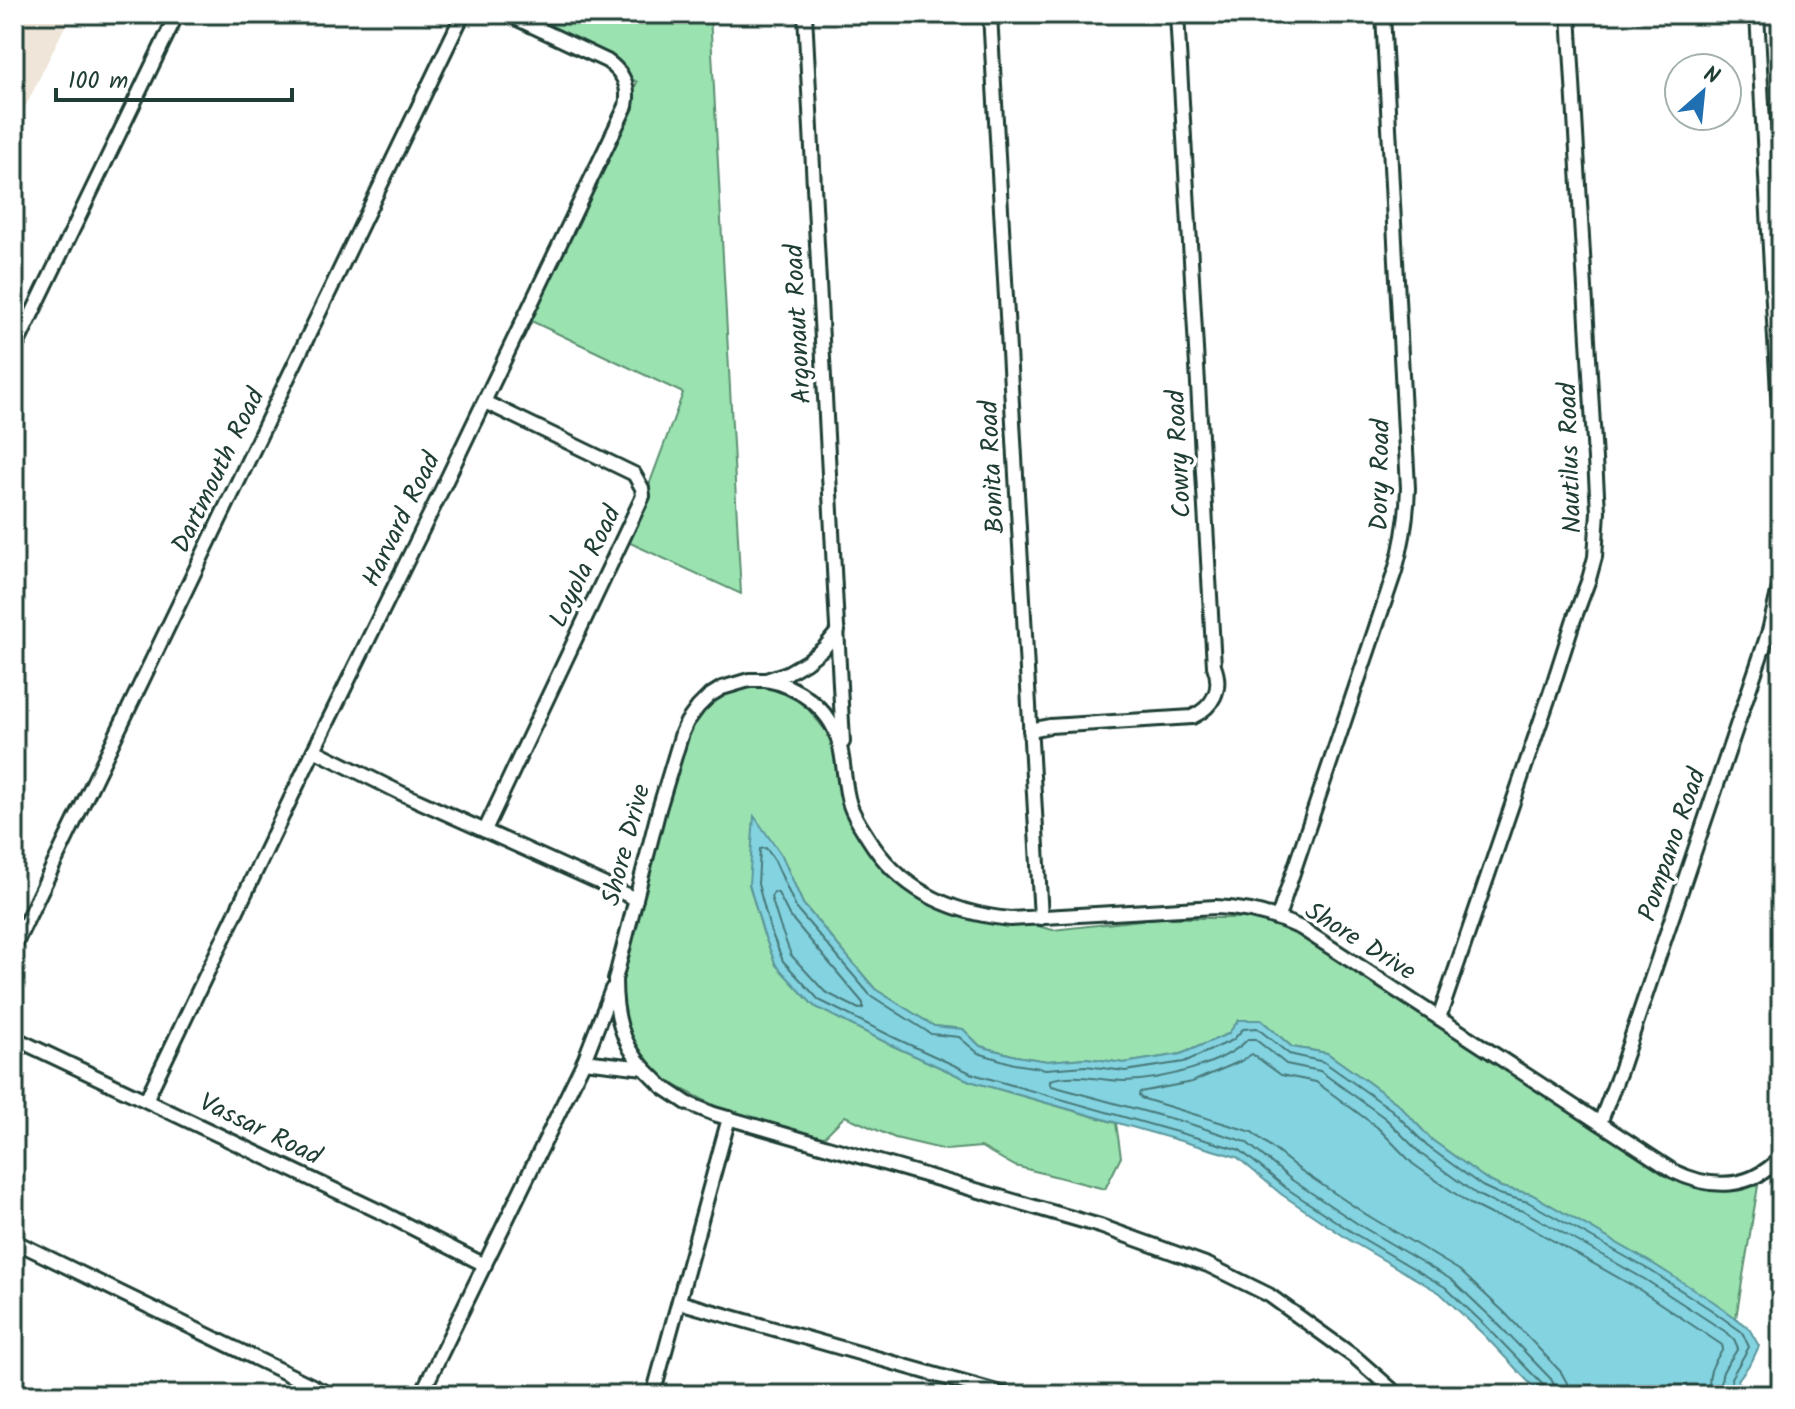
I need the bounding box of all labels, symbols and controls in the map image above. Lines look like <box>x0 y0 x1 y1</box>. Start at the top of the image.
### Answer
scale bar <box>56 52 292 102</box>
north arrow <box>1663 52 1743 132</box>
text: N <box>1697 58 1725 95</box>
text: 100 m <box>68 62 128 101</box>
street label: Argonaut Road <box>774 242 824 405</box>
street label: Dartmouth Road <box>161 380 278 561</box>
street label: Nautilus Road <box>1547 381 1595 534</box>
street label: Cowry Road <box>1156 388 1204 519</box>
street label: Bonita Road <box>968 398 1017 535</box>
street label: Dory Road <box>1359 418 1403 531</box>
street label: Harvard Road <box>351 444 453 595</box>
street label: Loyola Road <box>538 498 634 635</box>
street label: Pompano Road <box>1627 762 1719 927</box>
street label: Shore Drive <box>591 779 663 911</box>
street label: Shore Drive <box>1296 891 1424 993</box>
street label: Vassar Road <box>192 1082 329 1178</box>

